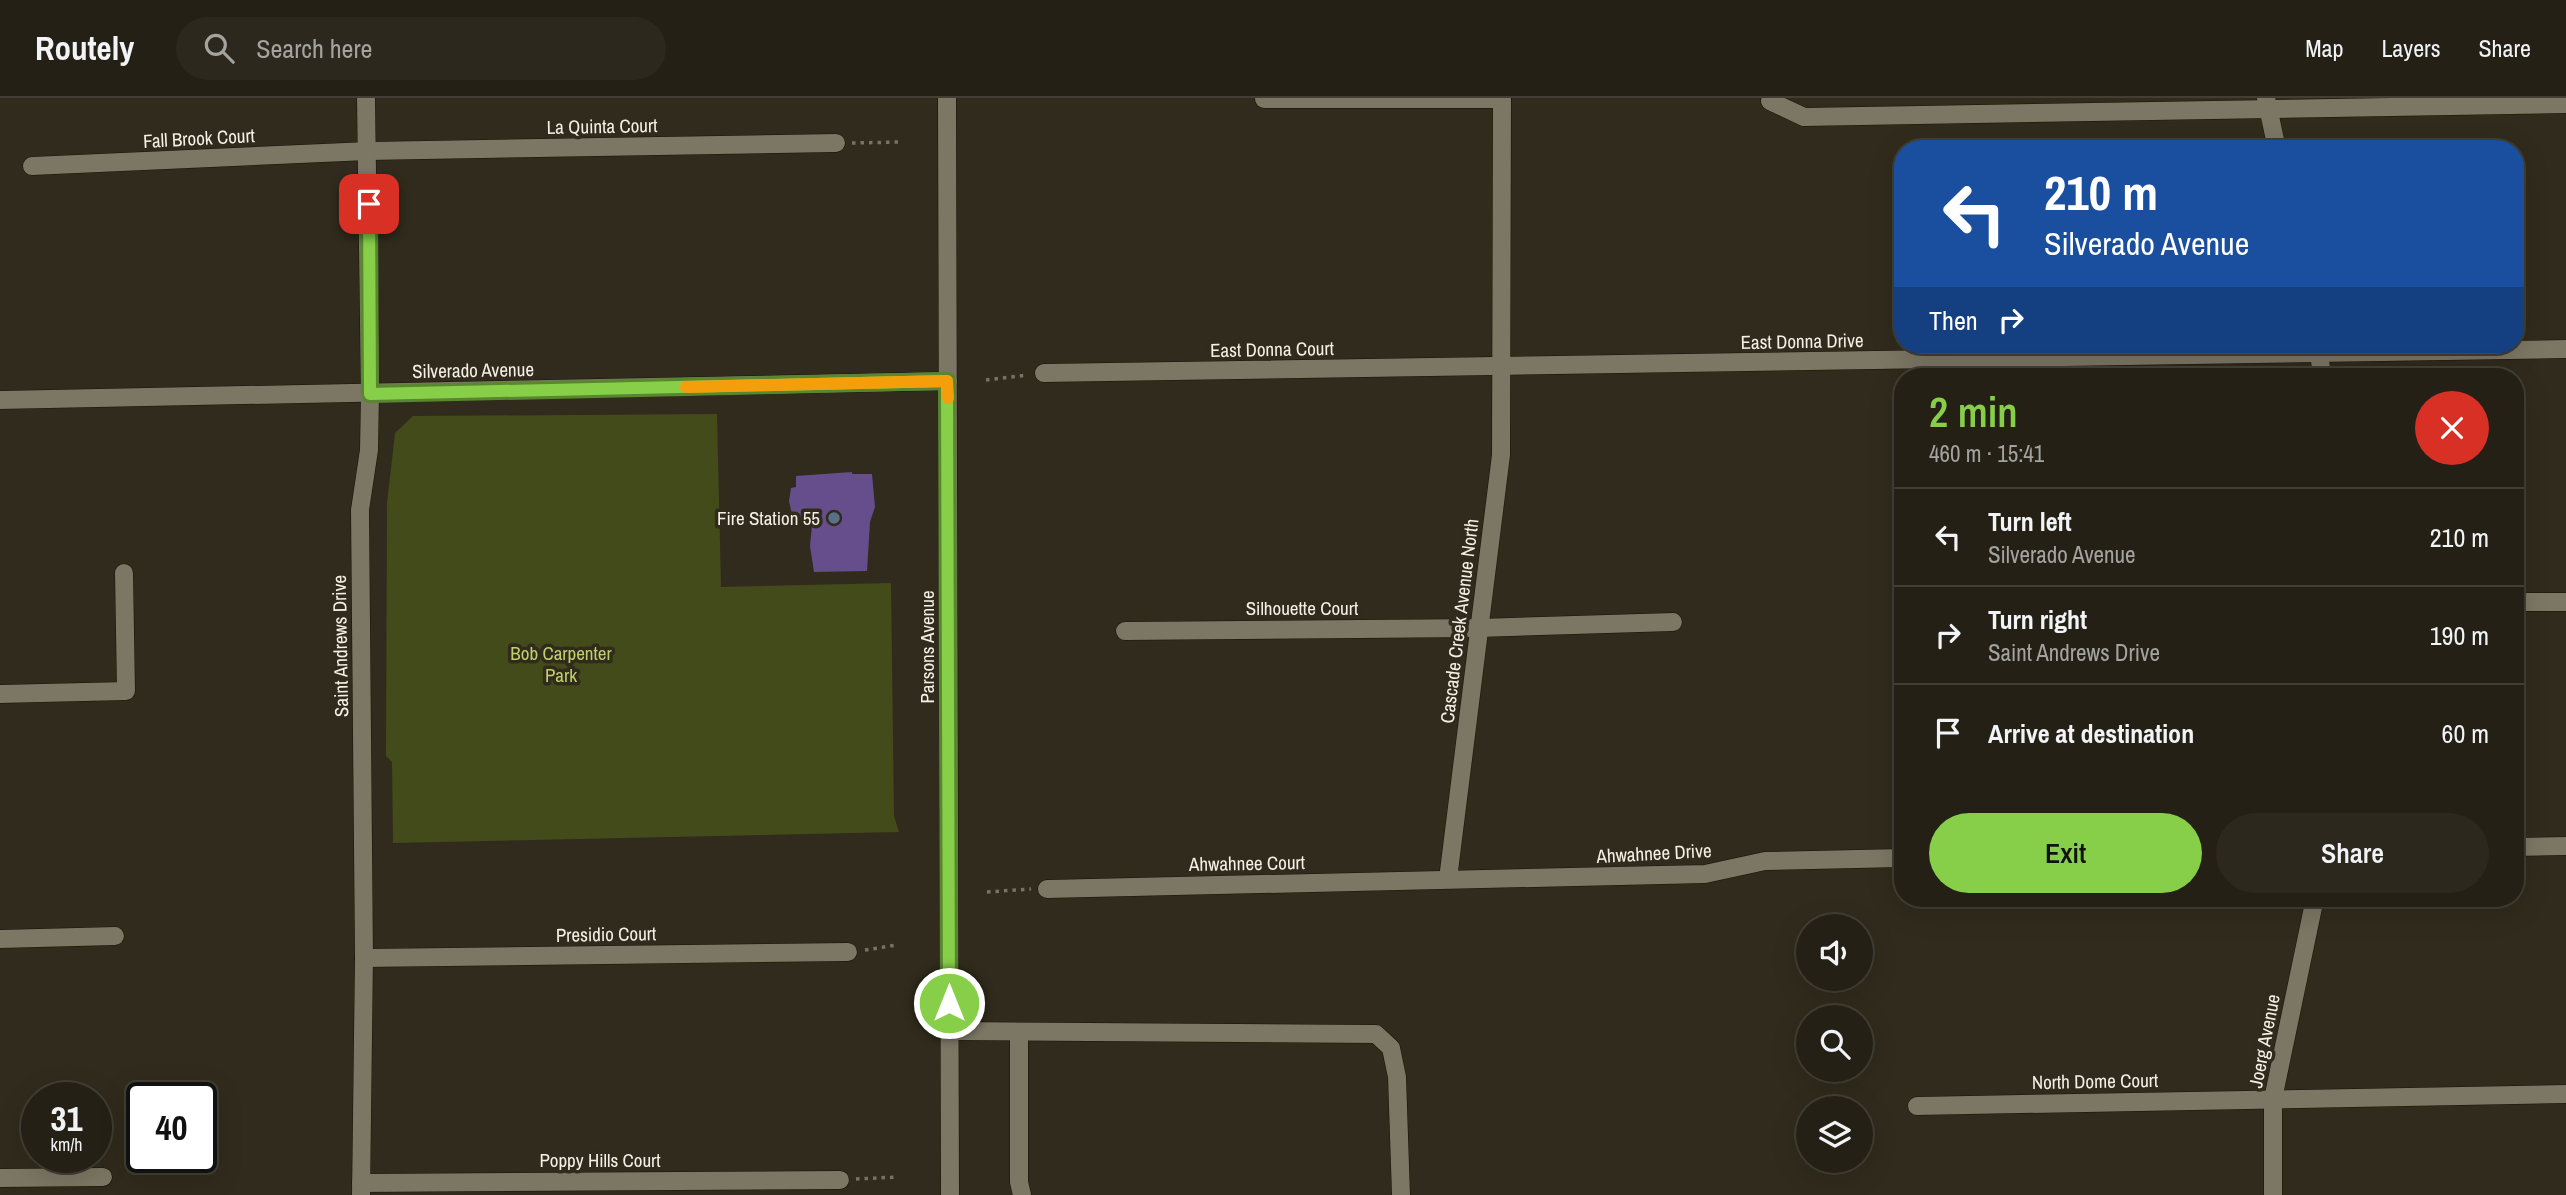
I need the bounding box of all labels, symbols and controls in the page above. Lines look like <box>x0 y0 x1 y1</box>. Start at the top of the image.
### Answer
search box <box>176 17 666 80</box>
text: Routely <box>35 26 134 70</box>
icon: search <box>200 29 238 67</box>
text: Search here <box>256 31 372 66</box>
text: Map <box>2305 32 2343 64</box>
text: Layers <box>2381 32 2440 64</box>
text: Share <box>2478 32 2531 64</box>
street label: La Quinta Court <box>546 112 658 140</box>
street label: Fall Brook Court <box>142 122 256 154</box>
text: 210 m <box>2044 159 2158 225</box>
icon: left <box>1929 168 2020 259</box>
pin <box>339 174 399 234</box>
icon: arrive <box>350 185 388 223</box>
text: Silverado Avenue <box>2044 222 2249 265</box>
icon: right <box>1992 301 2030 339</box>
text: Then <box>1929 303 1978 338</box>
street label: East Donna Drive <box>1740 327 1864 355</box>
street label: East Donna Court <box>1210 335 1335 363</box>
street label: Silverado Avenue <box>412 356 534 384</box>
text: 2 min <box>1929 384 2018 440</box>
button: close <box>2415 391 2489 465</box>
text: 460 m · 15:41 <box>1929 438 2044 469</box>
text: Turn left <box>1988 504 2072 539</box>
place label: Fire Station 55 <box>717 505 820 531</box>
marker: Fire Station 55 <box>826 510 842 526</box>
street label: Cascade Creek Avenue North <box>1434 517 1484 725</box>
icon: left <box>1929 518 1967 556</box>
text: 210 m <box>2430 520 2489 555</box>
text: Silverado Avenue <box>1988 539 2136 570</box>
street label: Saint Andrews Drive <box>326 575 354 717</box>
street label: Parsons Avenue <box>914 590 940 704</box>
street label: Silhouette Court <box>1246 595 1359 621</box>
text: Turn right <box>1988 602 2087 637</box>
icon: right <box>1929 616 1967 654</box>
text: 190 m <box>2430 618 2489 653</box>
text: Saint Andrews Drive <box>1988 637 2160 668</box>
park label: Bob Carpenter Park <box>510 640 612 688</box>
icon: arrive <box>1929 714 1967 752</box>
text: Arrive at destination <box>1988 716 2194 751</box>
text: 60 m <box>2442 716 2489 751</box>
button: Exit <box>1929 813 2202 893</box>
button: Share <box>2216 813 2489 893</box>
street label: Ahwahnee Drive <box>1595 837 1712 869</box>
street label: Ahwahnee Court <box>1188 849 1306 877</box>
map controls <box>1796 914 1873 1173</box>
button: sound <box>1796 914 1873 991</box>
street label: Presidio Court <box>556 920 657 948</box>
position arrow <box>912 966 986 1040</box>
street label: Joerg Avenue <box>2242 992 2286 1090</box>
button: search <box>1796 1005 1873 1082</box>
street label: North Dome Court <box>2032 1067 2159 1095</box>
speed limit sign: 40 <box>126 1082 217 1173</box>
text: 31 <box>51 1095 82 1142</box>
button: layers <box>1796 1096 1873 1173</box>
text: km/h <box>51 1132 83 1157</box>
street label: Poppy Hills Court <box>539 1147 661 1173</box>

